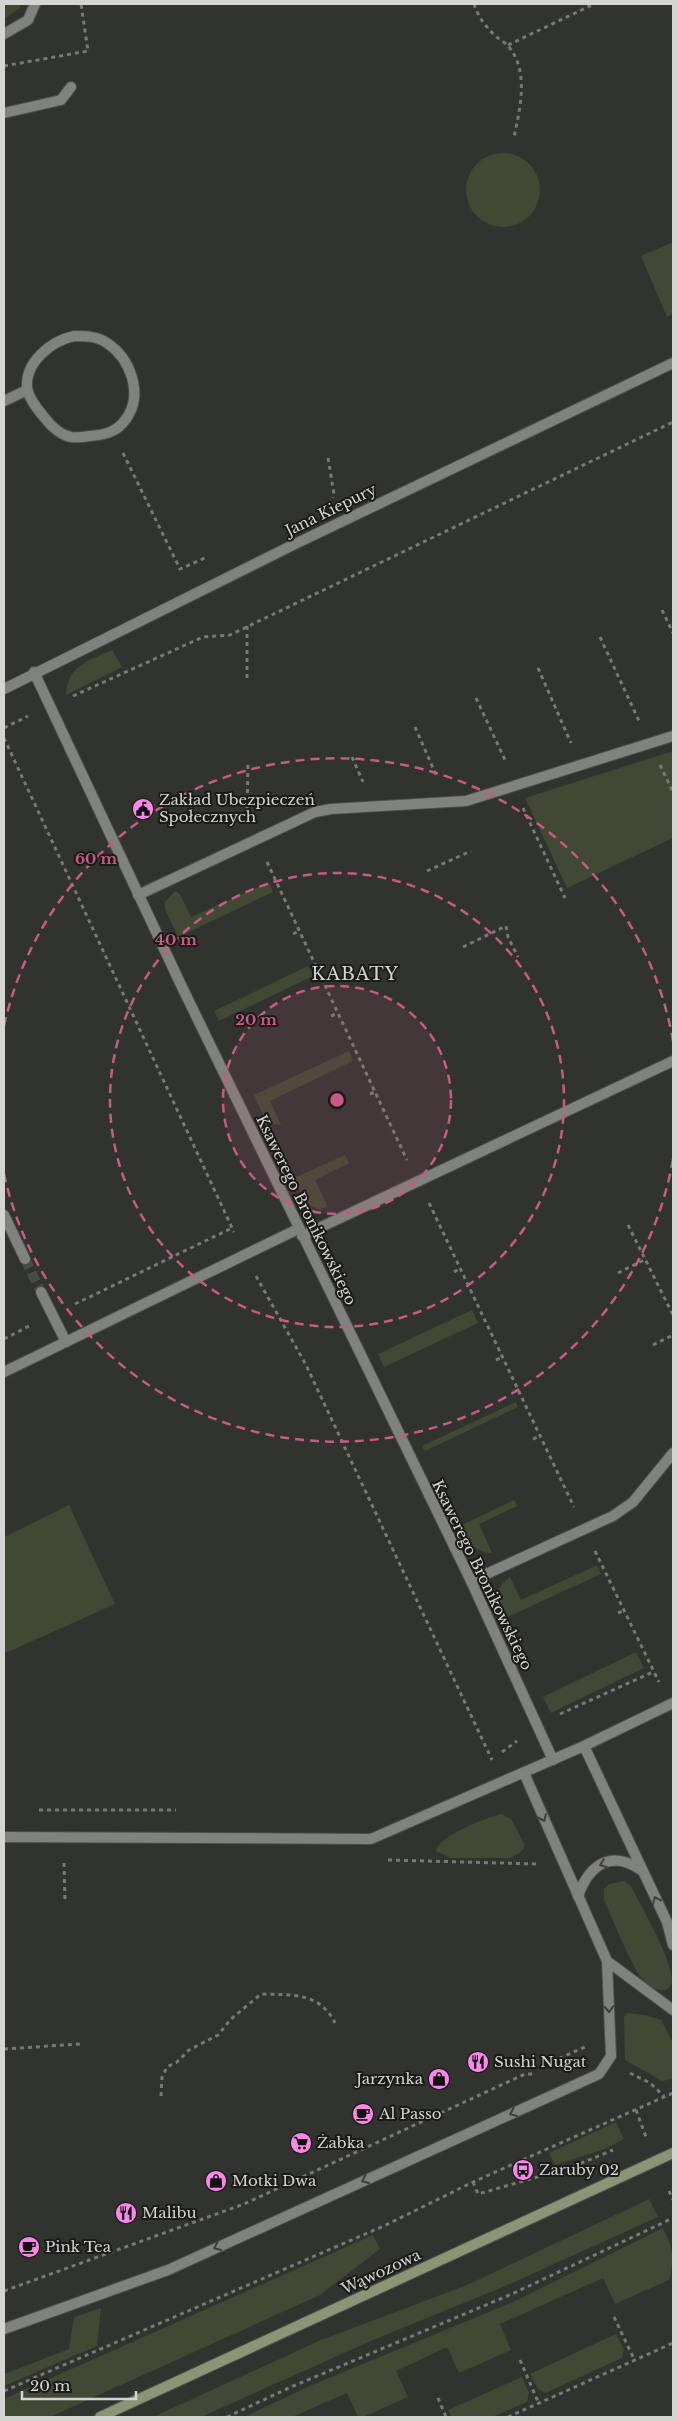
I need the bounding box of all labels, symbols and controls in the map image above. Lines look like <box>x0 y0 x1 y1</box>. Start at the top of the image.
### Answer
street label: Jana Kiepury <box>280 479 380 541</box>
place label: Zakład Ubezpieczeń Społecznych <box>159 790 315 826</box>
public building icon: Zakład Ubezpieczeń Społecznych <box>131 797 155 821</box>
text: 60 m <box>75 849 117 868</box>
text: 40 m <box>155 930 197 949</box>
district label: KABATY <box>311 963 399 985</box>
text: 20 m <box>235 1010 277 1029</box>
centre of rings <box>328 1091 346 1109</box>
street label: Ksawerego Bronikowskiego <box>252 1112 361 1308</box>
street label: Ksawerego Bronikowskiego <box>428 1477 537 1673</box>
one-way arrow <box>537 1813 548 1822</box>
one-way arrow <box>599 1858 608 1868</box>
one-way arrow <box>652 1896 662 1905</box>
one-way arrow <box>604 2006 615 2014</box>
restaurant icon: Sushi Nugat <box>466 2050 490 2074</box>
place label: Sushi Nugat <box>494 2052 587 2071</box>
shop icon: Jarzynka <box>427 2067 451 2091</box>
place label: Jarzynka <box>354 2069 424 2088</box>
cafe icon: Al Passo <box>351 2102 375 2126</box>
place label: Al Passo <box>378 2104 442 2123</box>
one-way arrow <box>509 2106 518 2117</box>
supermarket icon: Żabka <box>289 2131 313 2155</box>
place label: Żabka <box>317 2133 365 2152</box>
bus stop icon: Zaruby 02 <box>511 2158 535 2182</box>
place label: Zaruby 02 <box>539 2160 619 2179</box>
shop icon: Motki Dwa <box>204 2169 228 2193</box>
place label: Motki Dwa <box>232 2171 317 2190</box>
one-way arrow <box>361 2174 370 2184</box>
restaurant icon: Malibu <box>114 2201 138 2225</box>
place label: Malibu <box>142 2203 197 2222</box>
cafe icon: Pink Tea <box>17 2235 41 2259</box>
place label: Pink Tea <box>45 2237 112 2256</box>
one-way arrow <box>214 2241 223 2251</box>
street label: Wąwozowa <box>337 2245 424 2299</box>
scale bar <box>22 2368 136 2400</box>
text: 20 m <box>30 2376 70 2395</box>

